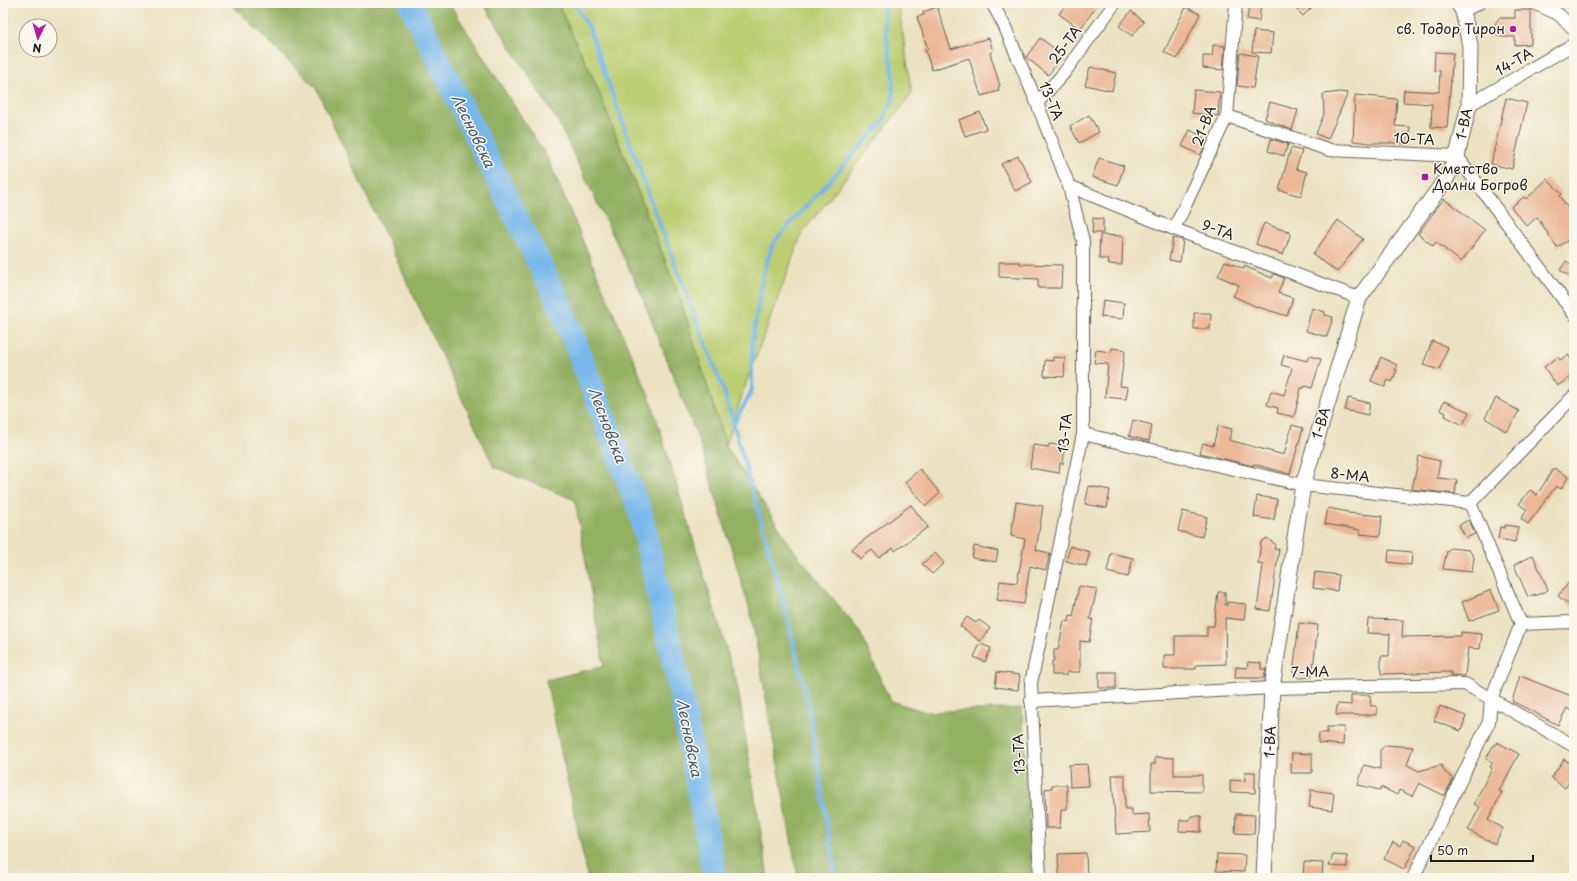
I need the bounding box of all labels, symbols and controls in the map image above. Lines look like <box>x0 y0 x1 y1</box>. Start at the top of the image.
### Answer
north arrow <box>18 18 58 58</box>
place label: св. Тодор Тирон <box>1396 18 1505 39</box>
street label: 25-ТА <box>1043 21 1086 68</box>
marker: св. Тодор Тирон <box>1508 24 1518 34</box>
text: N <box>32 40 42 57</box>
street label: 14-ТА <box>1491 42 1537 81</box>
street label: 13-ТА <box>1034 78 1069 124</box>
water label: Лесновска <box>447 90 502 172</box>
street label: 21-ВА <box>1186 102 1221 149</box>
street label: 1-ВА <box>1450 106 1477 142</box>
street label: 10-ТА <box>1393 127 1435 150</box>
place label: Кметство Долни Богров <box>1432 158 1528 195</box>
marker: Кметство Долни Богров <box>1420 172 1430 182</box>
street label: 9-ТА <box>1199 214 1237 245</box>
water label: Лесновска <box>583 383 634 466</box>
street label: 1-ВА <box>1306 404 1335 441</box>
street label: 13-ТА <box>1052 412 1077 454</box>
street label: 8-МА <box>1329 462 1371 487</box>
street label: 7-МА <box>1291 661 1329 682</box>
water label: Лесновска <box>672 696 709 780</box>
street label: 1-ВА <box>1258 725 1281 759</box>
street label: 13-ТА <box>1007 733 1030 775</box>
scale bar <box>1431 837 1533 863</box>
text: 50 m <box>1437 841 1468 859</box>

